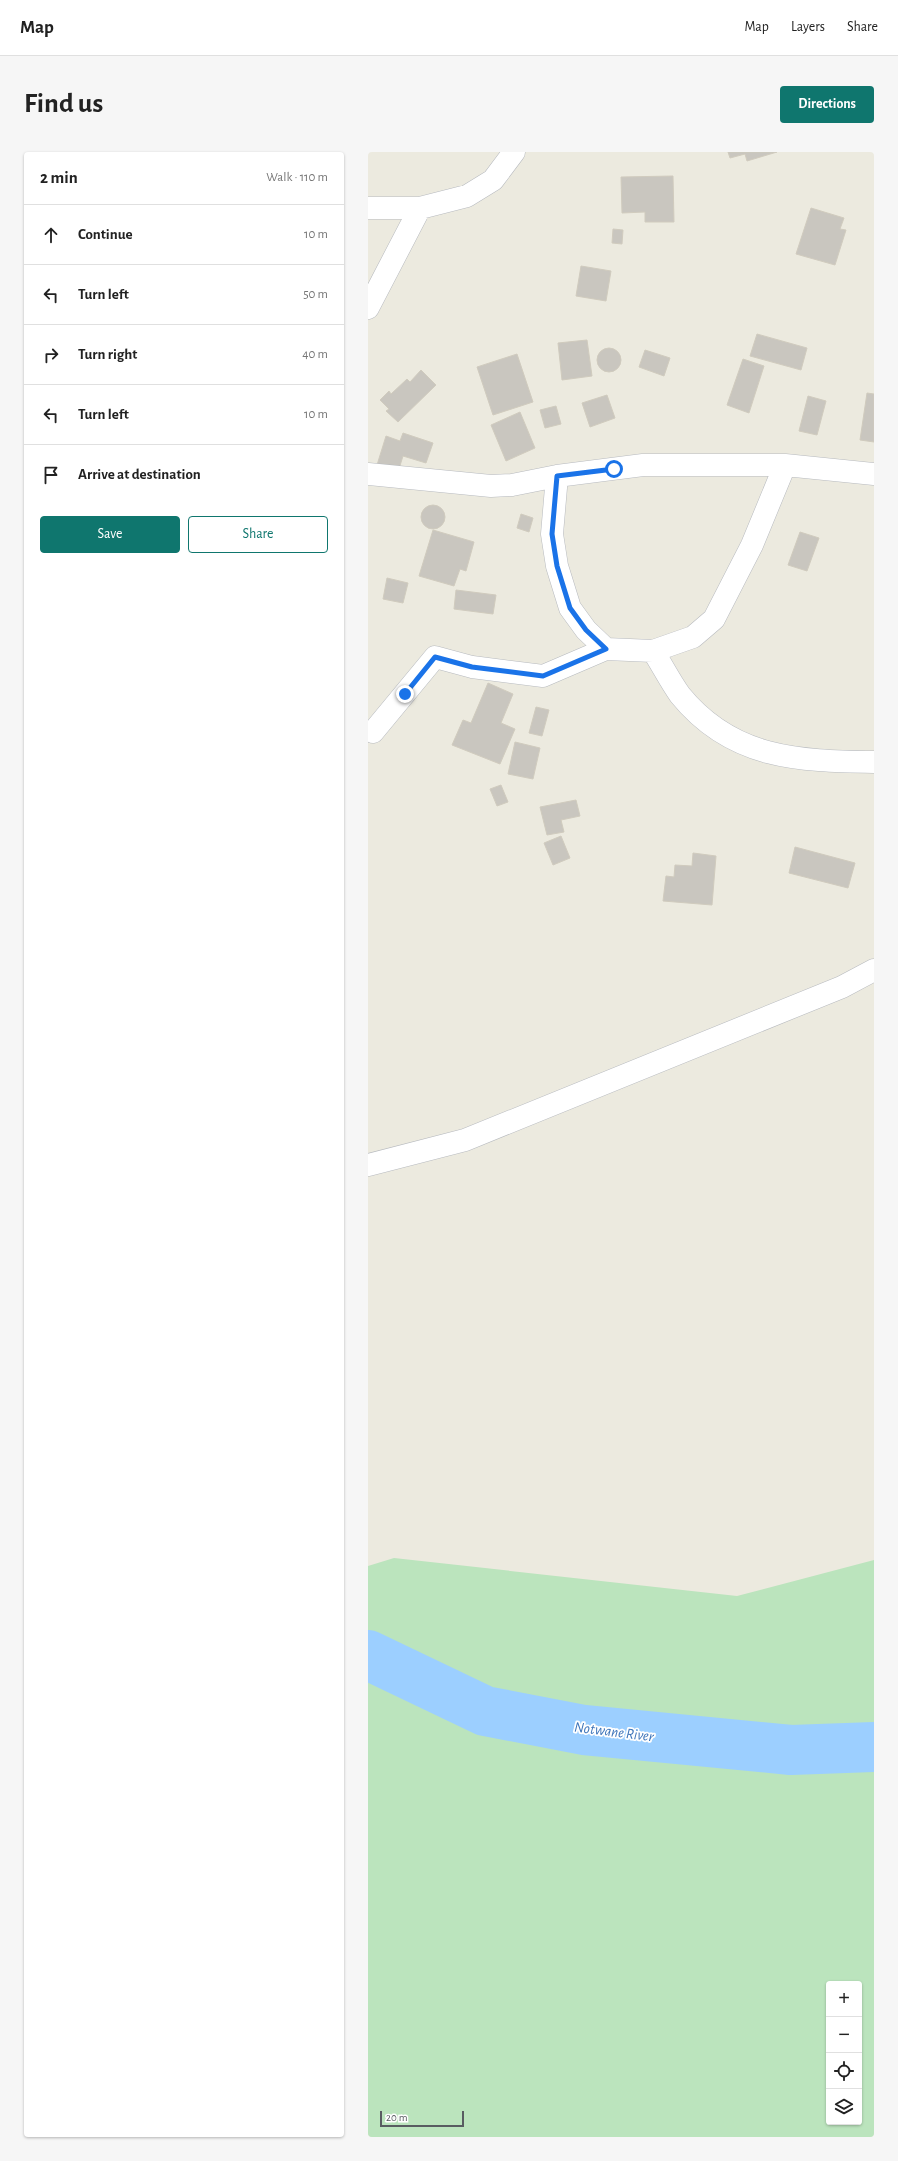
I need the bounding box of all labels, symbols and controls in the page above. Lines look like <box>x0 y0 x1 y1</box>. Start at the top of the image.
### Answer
text: Map <box>20 18 54 37</box>
text: Map <box>744 20 769 34</box>
text: Layers <box>791 20 825 34</box>
text: Share <box>847 20 878 34</box>
button: Directions <box>780 86 874 123</box>
text: Find us <box>24 90 103 118</box>
text: 2 min <box>40 169 78 186</box>
text: Walk · 110 m <box>266 171 328 184</box>
icon: ahead <box>40 224 62 246</box>
text: Continue <box>78 227 133 242</box>
text: 10 m <box>304 228 328 241</box>
icon: left <box>40 284 62 306</box>
text: Turn left <box>78 287 129 302</box>
text: 50 m <box>303 288 328 301</box>
icon: right <box>40 344 62 366</box>
text: Turn right <box>78 347 137 362</box>
text: 40 m <box>302 348 328 361</box>
icon: left <box>40 404 62 426</box>
text: Turn left <box>78 407 129 422</box>
text: 10 m <box>304 408 328 421</box>
route start <box>605 460 623 478</box>
icon: arrive <box>40 464 62 486</box>
text: Arrive at destination <box>78 467 201 482</box>
button: Save <box>40 516 180 553</box>
button: Share <box>188 516 328 553</box>
route end <box>396 685 414 703</box>
water label: Notwane River <box>573 1720 656 1744</box>
map controls <box>826 1981 862 2125</box>
button: + <box>826 1981 862 2017</box>
button: − <box>826 2017 862 2053</box>
button: locate <box>826 2053 862 2089</box>
button: layers <box>826 2089 862 2125</box>
scale bar <box>380 2109 464 2128</box>
text: 20 m <box>386 2112 407 2123</box>

